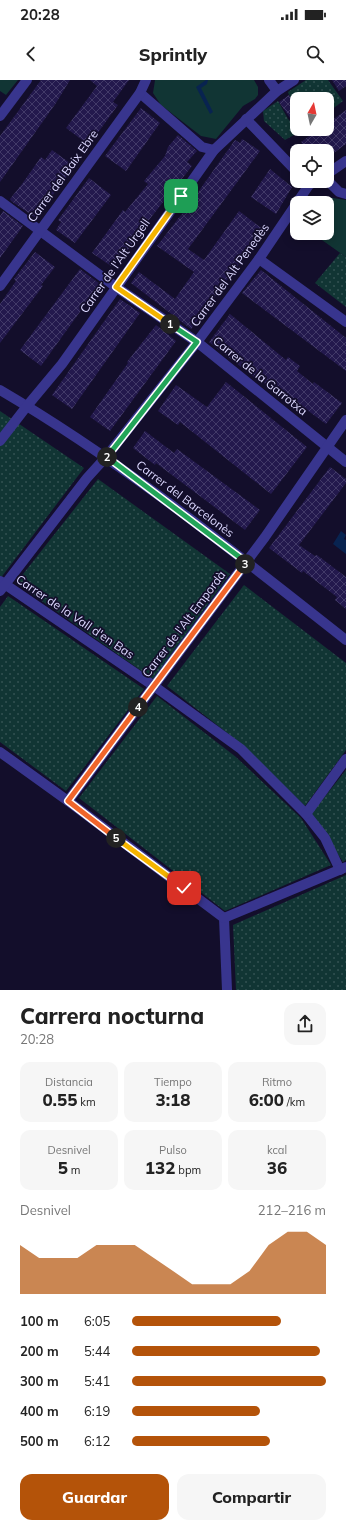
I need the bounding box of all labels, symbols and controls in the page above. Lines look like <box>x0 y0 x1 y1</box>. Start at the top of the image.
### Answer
text: 20:28 <box>20 5 60 24</box>
icon: back <box>20 43 42 65</box>
text: Sprintly <box>139 43 207 66</box>
icon: search <box>304 43 326 65</box>
north arrow <box>290 92 334 136</box>
map controls <box>290 92 334 240</box>
street label: Carrer del Baix Ebre <box>24 127 101 225</box>
button: locate <box>290 144 334 188</box>
pin <box>164 179 198 213</box>
icon: arrive <box>170 185 192 207</box>
button: layers <box>290 196 334 240</box>
street label: Carrer de l'Alt Urgell <box>76 216 153 316</box>
street label: Carrer del Alt Penedès <box>187 220 272 329</box>
pin: 1 <box>160 314 180 334</box>
text: 1 <box>167 317 173 331</box>
street label: Carrer de la Garrotxa <box>210 333 311 418</box>
pin: 2 <box>97 447 117 467</box>
text: 2 <box>104 450 110 464</box>
street label: Carrer del Barcelonès <box>133 457 237 540</box>
pin: 3 <box>235 554 255 574</box>
text: 3 <box>242 557 248 571</box>
street label: Carrer de l'Alt Empordà <box>139 567 229 680</box>
street label: Carrer de la Vall d'en Bas <box>13 571 137 662</box>
pin: 4 <box>128 697 148 717</box>
text: 4 <box>135 700 141 714</box>
pin: 5 <box>106 828 126 848</box>
text: 5 <box>113 831 119 845</box>
pin <box>167 871 201 905</box>
icon: check <box>173 877 195 899</box>
text: Carrera nocturna <box>20 1002 204 1030</box>
button: share <box>284 1003 326 1045</box>
text: 20:28 <box>20 1031 54 1047</box>
text: Distancia <box>45 1075 93 1089</box>
text: Tiempo <box>154 1075 192 1089</box>
text: Ritmo <box>262 1075 292 1089</box>
text: 0.55 <box>42 1089 77 1110</box>
text: 3:18 <box>155 1089 191 1110</box>
text: 6:00 <box>249 1089 284 1110</box>
text: km <box>77 1095 96 1109</box>
text: /km <box>284 1095 305 1109</box>
text: Desnivel <box>47 1143 91 1157</box>
text: Pulso <box>159 1143 187 1157</box>
text: kcal <box>267 1143 287 1157</box>
text: 5 <box>58 1157 68 1178</box>
text: 132 <box>145 1157 175 1178</box>
text: 36 <box>267 1157 287 1178</box>
text: m <box>68 1163 80 1177</box>
text: bpm <box>175 1163 201 1177</box>
text: Desnivel <box>20 1202 71 1218</box>
text: 212–216 m <box>258 1202 326 1218</box>
text: 100 m <box>20 1313 59 1329</box>
text: 6:05 <box>84 1313 110 1329</box>
text: 200 m <box>20 1343 59 1359</box>
text: 5:44 <box>84 1343 110 1359</box>
text: 300 m <box>20 1373 59 1389</box>
text: 5:41 <box>84 1373 110 1389</box>
text: 400 m <box>20 1403 59 1419</box>
text: 6:19 <box>84 1403 110 1419</box>
text: 500 m <box>20 1433 59 1449</box>
text: 6:12 <box>84 1433 110 1449</box>
button: Guardar <box>20 1474 169 1520</box>
button: Compartir <box>177 1474 326 1520</box>

